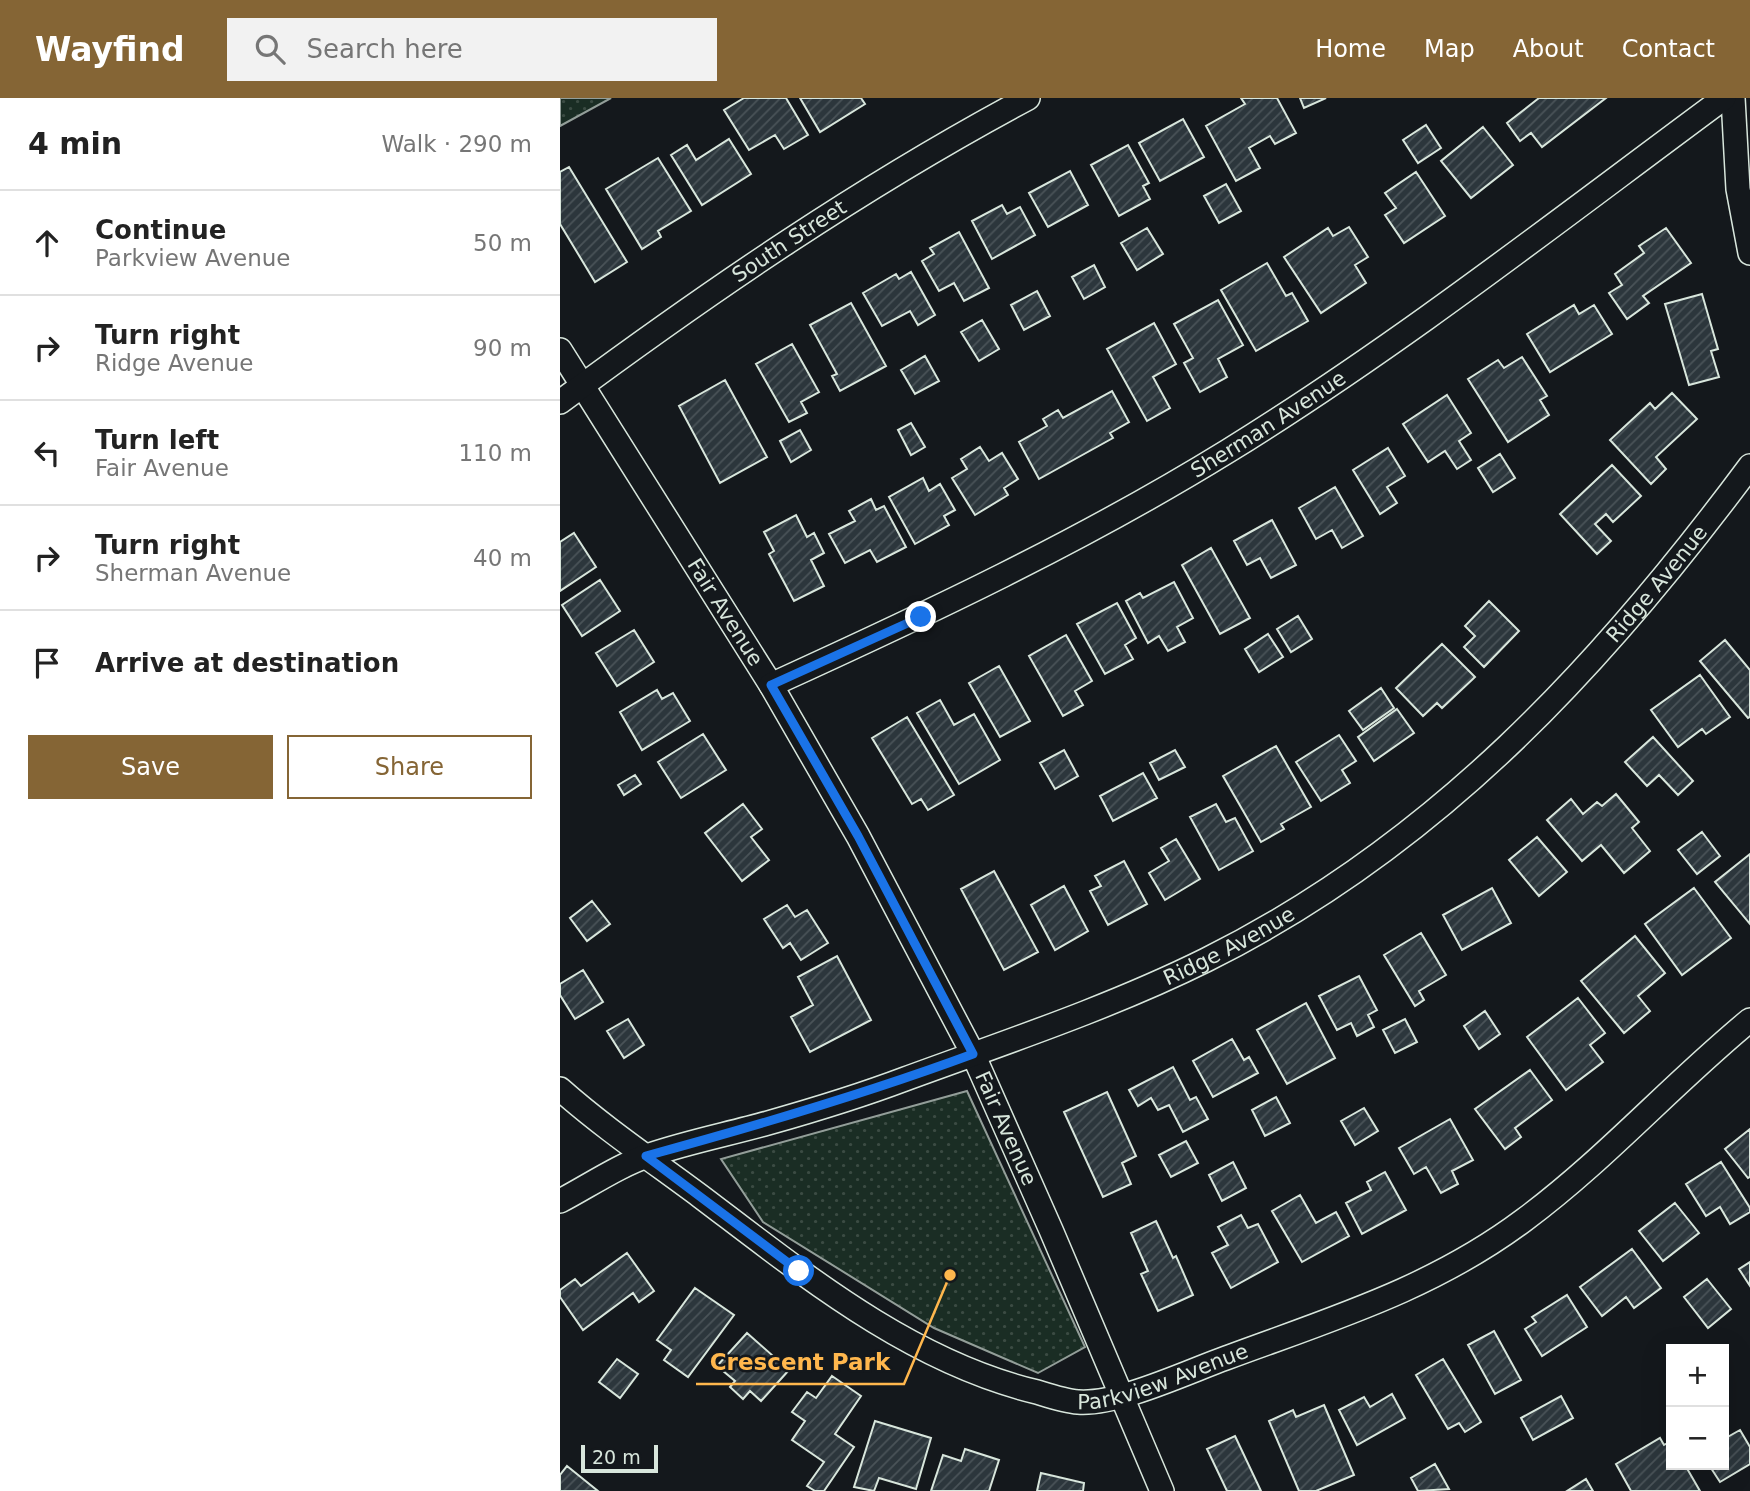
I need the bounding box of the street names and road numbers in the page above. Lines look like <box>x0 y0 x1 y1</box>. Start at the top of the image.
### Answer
street label: South Street <box>728 195 851 288</box>
street label: Sherman Avenue <box>1186 366 1350 483</box>
street label: Ridge Avenue <box>1601 521 1712 647</box>
street label: Fair Avenue <box>682 554 768 670</box>
street label: Ridge Avenue <box>1160 902 1299 990</box>
street label: Fair Avenue <box>970 1068 1042 1189</box>
street label: Parkview Avenue <box>1077 1339 1251 1414</box>

